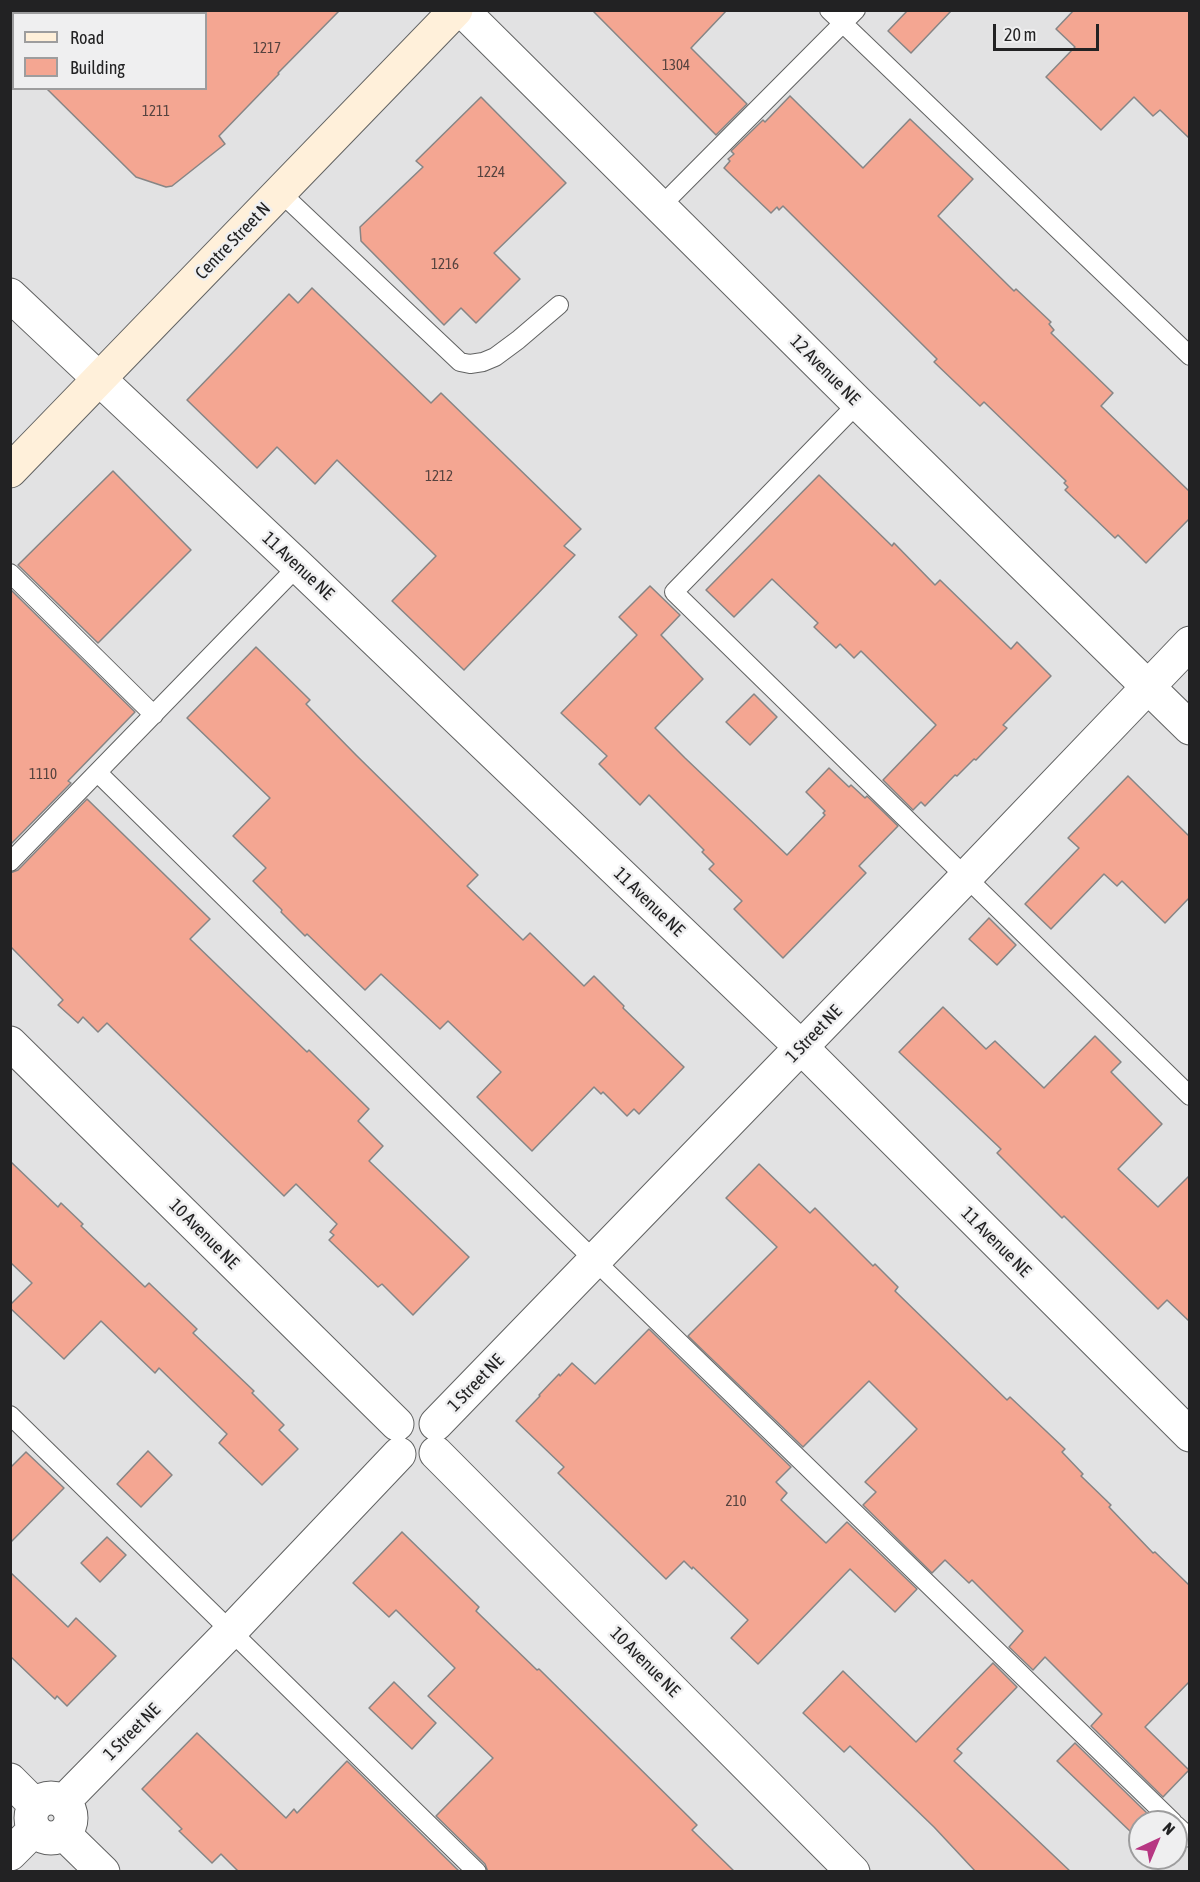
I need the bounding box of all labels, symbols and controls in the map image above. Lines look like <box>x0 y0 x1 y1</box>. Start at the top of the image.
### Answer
legend <box>12 12 207 90</box>
scale bar <box>996 12 1102 50</box>
text: 20 m <box>1004 24 1036 45</box>
text: Road <box>70 27 104 48</box>
house number: 1217 <box>253 39 281 57</box>
house number: 1304 <box>662 56 690 74</box>
text: Building <box>70 57 125 78</box>
house number: 1211 <box>142 102 170 120</box>
house number: 1224 <box>477 163 505 181</box>
street label: Centre Street N <box>191 198 275 284</box>
house number: 1216 <box>431 255 459 273</box>
street label: 12 Avenue NE <box>786 331 864 409</box>
house number: 1212 <box>425 467 453 485</box>
street label: 11 Avenue NE <box>258 527 338 605</box>
house number: 1110 <box>29 765 57 783</box>
street label: 11 Avenue NE <box>609 863 689 941</box>
street label: 1 Street NE <box>782 1001 846 1067</box>
street label: 10 Avenue NE <box>165 1195 243 1273</box>
street label: 11 Avenue NE <box>957 1203 1035 1281</box>
street label: 1 Street NE <box>444 1350 508 1416</box>
house number: 210 <box>725 1492 747 1510</box>
street label: 10 Avenue NE <box>606 1623 684 1701</box>
street label: 1 Street NE <box>99 1699 165 1765</box>
north arrow <box>1128 1810 1188 1870</box>
text: N <box>1159 1819 1179 1838</box>

